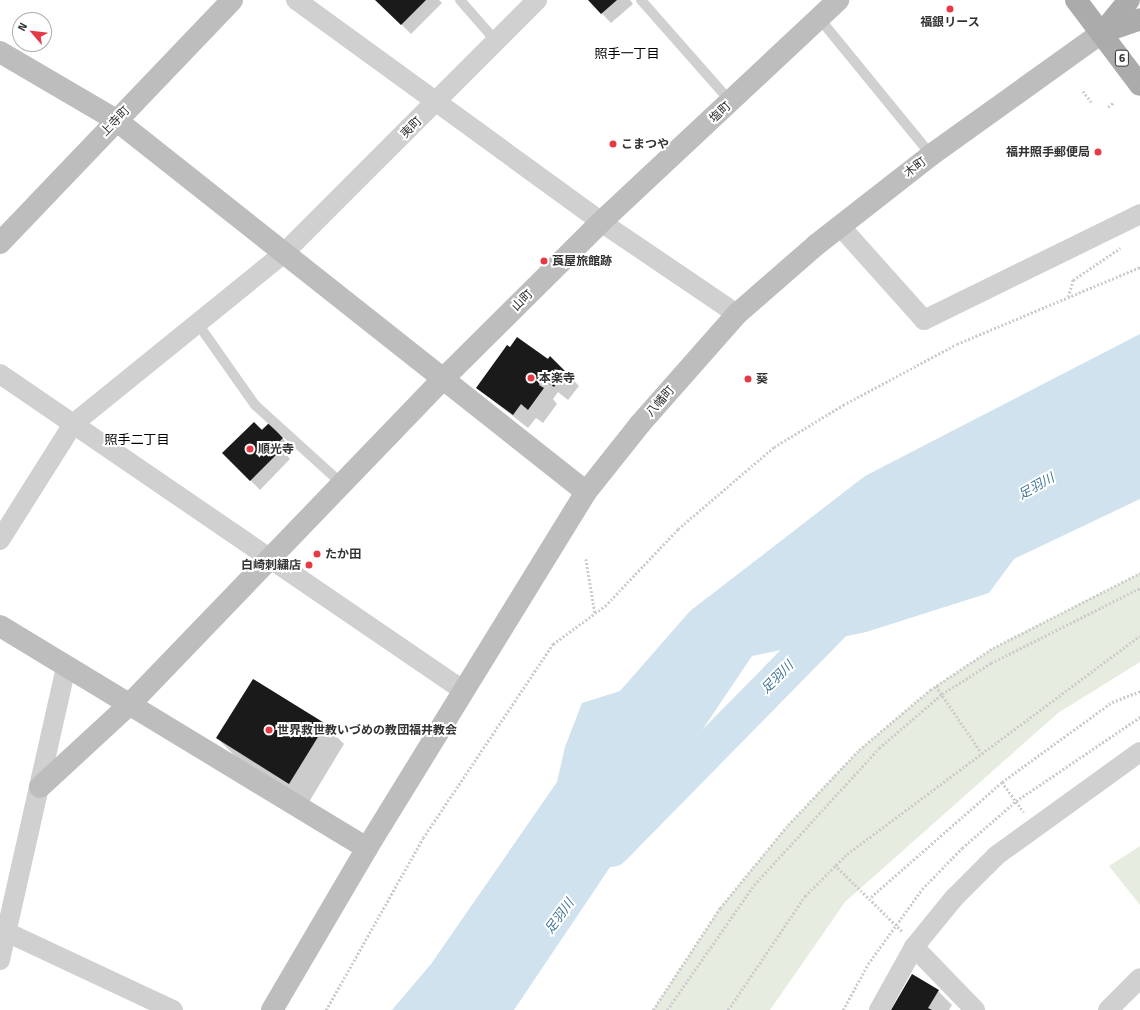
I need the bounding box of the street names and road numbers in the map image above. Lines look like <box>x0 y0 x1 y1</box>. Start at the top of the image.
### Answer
road number: 6 <box>1114 49 1130 67</box>
street label: 塩町 <box>706 99 734 125</box>
street label: 上寺町 <box>97 103 133 139</box>
street label: 夷町 <box>397 113 425 141</box>
street label: 木町 <box>901 154 929 180</box>
street label: 山町 <box>508 286 536 314</box>
street label: 八幡町 <box>643 383 677 419</box>

